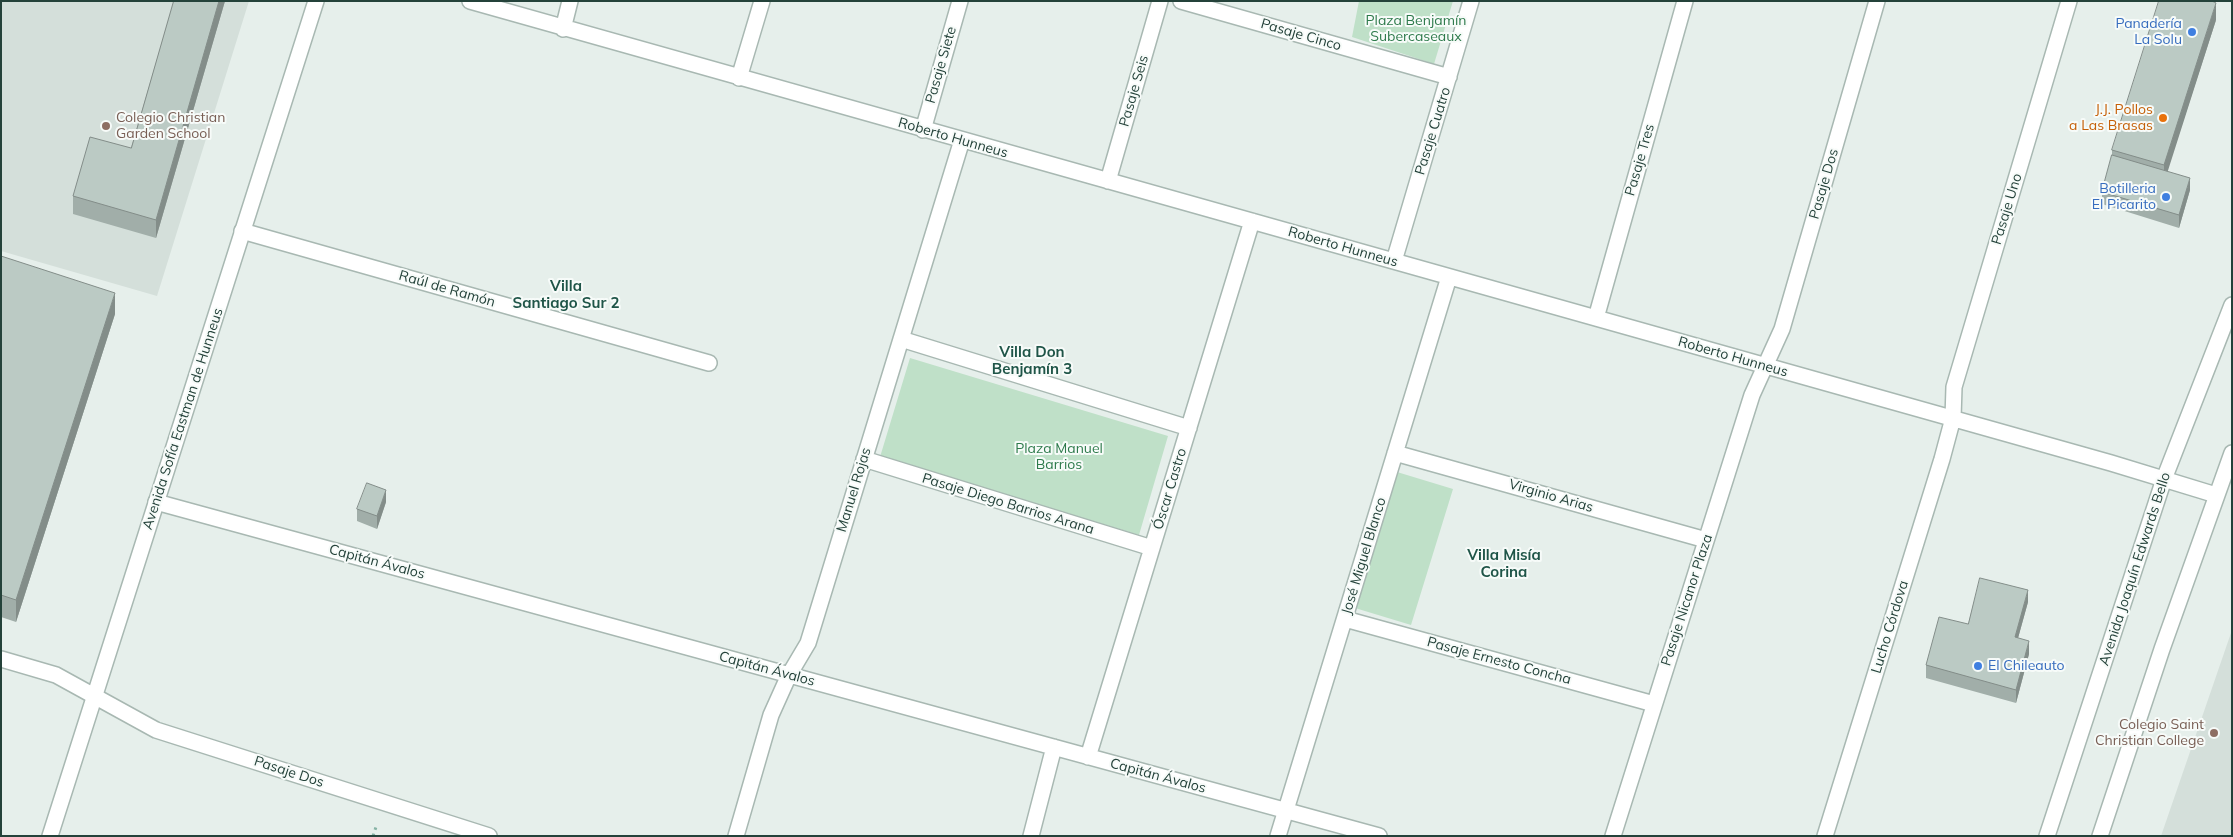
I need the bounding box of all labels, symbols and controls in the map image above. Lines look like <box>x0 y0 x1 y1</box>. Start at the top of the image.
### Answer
park label: Plaza Benjamín Subercaseaux <box>1366 13 1466 46</box>
street label: Pasaje Cinco <box>1259 15 1343 55</box>
place label: Panadería La Solu <box>2115 16 2182 48</box>
street label: Pasaje Siete <box>922 25 960 105</box>
marker: Panadería La Solu <box>2186 26 2198 38</box>
street label: Pasaje Seis <box>1116 53 1152 129</box>
street label: Pasaje Cuatro <box>1412 85 1454 177</box>
place label: J.J. Pollos a Las Brasas <box>2069 102 2153 134</box>
place label: Colegio Christian Garden School <box>116 110 225 142</box>
marker: J.J. Pollos a Las Brasas <box>2157 112 2169 124</box>
street label: Roberto Hunneus <box>896 114 1010 162</box>
marker: Colegio Christian Garden School <box>100 120 112 132</box>
street label: Pasaje Tres <box>1622 122 1658 198</box>
street label: Pasaje Dos <box>1806 147 1842 221</box>
street label: Pasaje Uno <box>1988 171 2026 247</box>
place label: Botilleria El Picarito <box>2092 181 2156 213</box>
marker: Botilleria El Picarito <box>2160 191 2172 203</box>
street label: Roberto Hunneus <box>1286 223 1400 271</box>
street label: Raúl de Ramón <box>397 267 497 311</box>
district label: Villa Santiago Sur 2 <box>513 277 619 312</box>
street label: Avenida Sofía Eastman de Hunneus <box>139 306 227 532</box>
street label: Roberto Hunneus <box>1676 333 1790 381</box>
district label: Villa Don Benjamín 3 <box>992 343 1072 378</box>
park label: Plaza Manuel Barrios <box>1015 441 1103 474</box>
street label: Manuel Rojas <box>833 446 875 534</box>
street label: Óscar Castro <box>1150 446 1190 532</box>
street label: Pasaje Diego Barrios Arana <box>920 470 1096 538</box>
street label: Avenida Joaquín Edwards Bello <box>2096 470 2174 668</box>
street label: Virginio Arias <box>1507 476 1595 516</box>
street label: José Miguel Blanco <box>1338 495 1390 617</box>
street label: Pasaje Nicanor Plaza <box>1658 532 1716 668</box>
street label: Capitán Ávalos <box>327 541 427 583</box>
district label: Villa Misía Corina <box>1467 546 1541 581</box>
street label: Lucho Córdova <box>1868 578 1912 676</box>
street label: Pasaje Ernesto Concha <box>1425 634 1573 688</box>
street label: Capitán Ávalos <box>717 648 817 690</box>
place label: El Chileauto <box>1988 658 2065 674</box>
marker: El Chileauto <box>1972 660 1984 672</box>
place label: Colegio Saint Christian College <box>2095 717 2204 750</box>
marker: Colegio Saint Christian College <box>2208 727 2220 739</box>
street label: Pasaje Dos <box>252 753 326 791</box>
street label: Capitán Ávalos <box>1108 755 1208 797</box>

